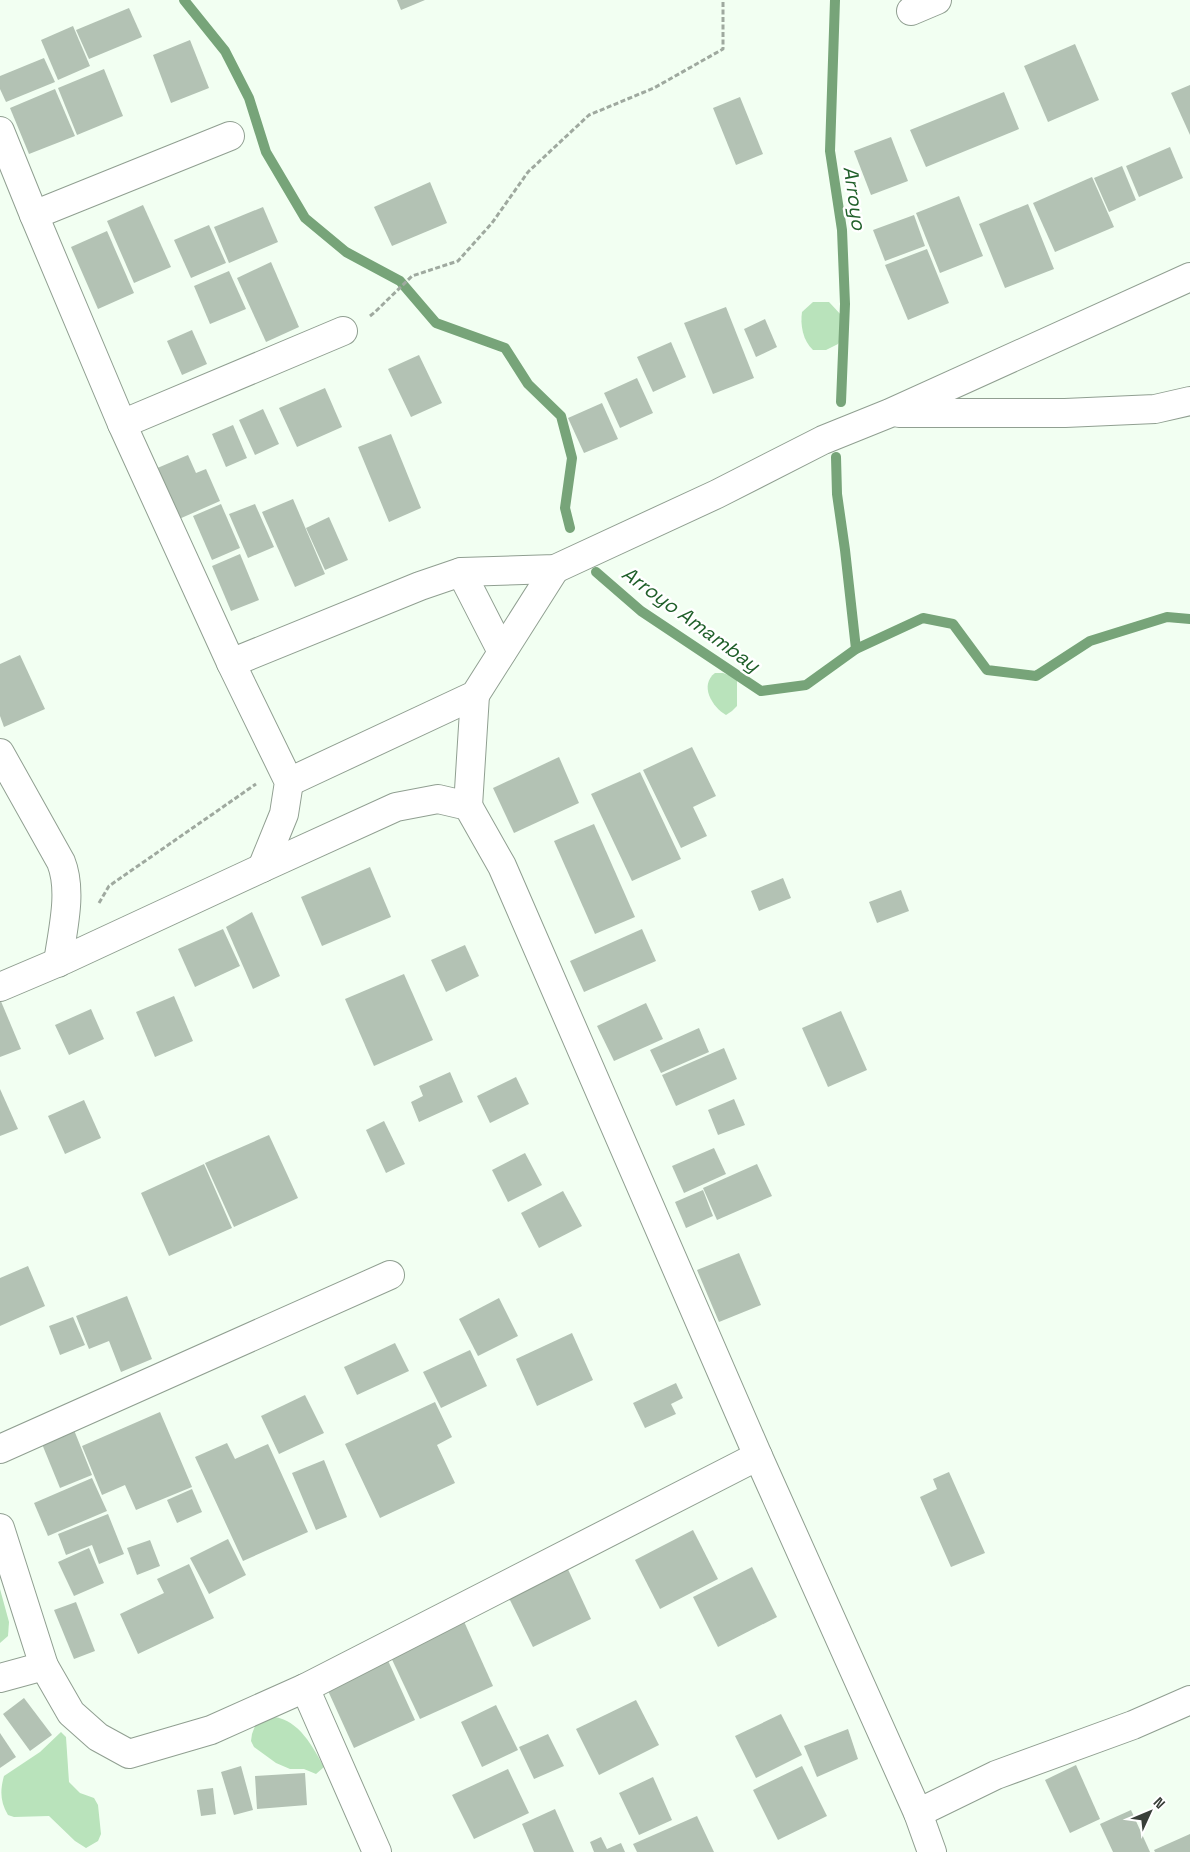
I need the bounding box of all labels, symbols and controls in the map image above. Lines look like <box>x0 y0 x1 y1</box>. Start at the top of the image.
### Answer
water label: Arroyo <box>838 164 872 232</box>
water label: Arroyo Amambay <box>617 560 766 679</box>
north arrow <box>1125 1787 1175 1837</box>
text: N <box>1150 1793 1169 1813</box>

